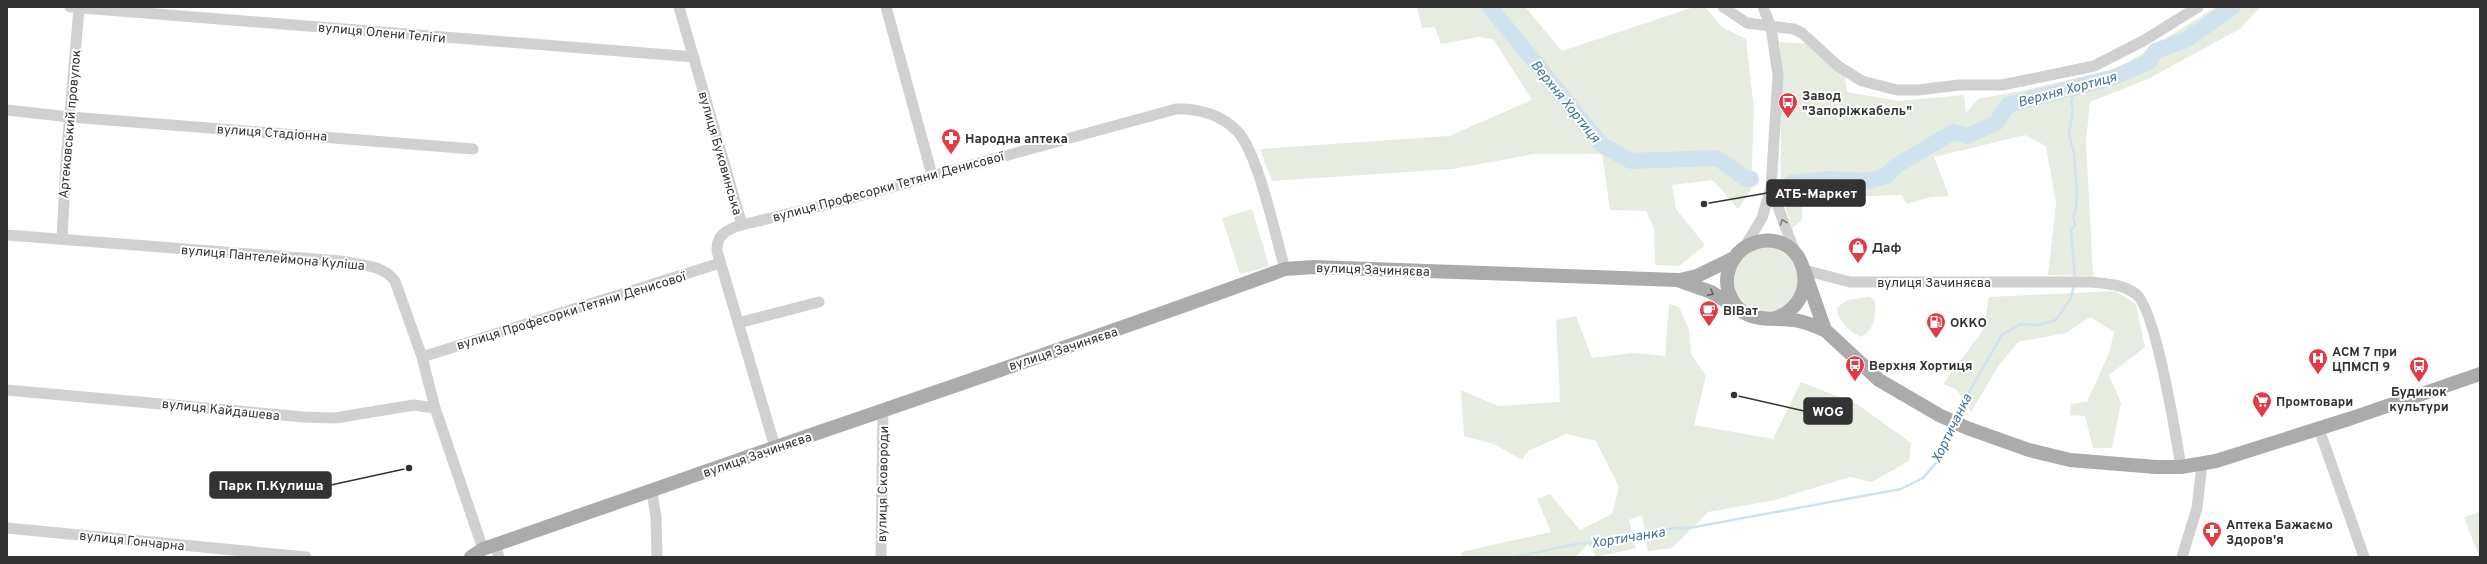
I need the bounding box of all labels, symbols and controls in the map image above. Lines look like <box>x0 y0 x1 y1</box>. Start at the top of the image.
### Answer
street label: вулиця Олени Теліги <box>317 20 446 48</box>
street label: Артековський провулок <box>57 49 85 199</box>
water label: Верхня Хортиця <box>1526 57 1604 147</box>
water label: Верхня Хортиця <box>2016 69 2119 112</box>
place label: Завод "Запоріжкабель" <box>1802 89 1912 120</box>
street label: вулиця Буковинська <box>694 90 744 217</box>
bus stop icon: Завод "Запоріжкабель" <box>1777 91 1799 119</box>
street label: вулиця Стадіонна <box>216 122 328 146</box>
pharmacy icon: Народна аптека <box>940 127 962 155</box>
place label: Народна аптека <box>965 132 1068 148</box>
street label: вулиця Професорки Тетяни Денисової <box>771 149 1007 227</box>
callout: АТБ-Маркет <box>1767 180 1865 206</box>
text: АТБ-Маркет <box>1775 186 1857 203</box>
one-way arrow <box>1780 218 1788 225</box>
shop icon: Даф <box>1847 236 1869 264</box>
place label: Даф <box>1872 241 1901 257</box>
street label: вулиця Пантелеймона Куліша <box>180 243 365 275</box>
street label: вулиця Зачиняєва <box>1316 261 1430 281</box>
street label: вулиця Професорки Тетяни Денисової <box>455 269 689 354</box>
street label: вулиця Зачиняєва <box>1877 276 1991 292</box>
one-way arrow <box>1707 288 1714 295</box>
cafe icon: ВіВат <box>1698 299 1720 327</box>
place label: ВіВат <box>1723 304 1758 320</box>
fuel station icon: ОККО <box>1925 311 1947 339</box>
place label: ОККО <box>1950 316 1987 332</box>
street label: вулиця Зачиняєва <box>1007 325 1120 375</box>
place label: АСМ 7 при ЦПМСП 9 <box>2332 345 2397 376</box>
hospital icon: АСМ 7 при ЦПМСП 9 <box>2307 347 2329 375</box>
bus stop icon: Верхня Хортиця <box>1844 354 1866 382</box>
bus stop icon: Будинок культури <box>2408 355 2430 383</box>
place label: Верхня Хортиця <box>1869 359 1973 375</box>
place label: Будинок культури <box>2389 385 2449 416</box>
supermarket icon: Промтовари <box>2251 390 2273 418</box>
water label: Хортичанка <box>1928 391 1977 466</box>
place label: Промтовари <box>2276 395 2353 411</box>
street label: вулиця Кайдашева <box>161 397 281 425</box>
callout: WOG <box>1804 398 1852 424</box>
text: WOG <box>1812 404 1844 421</box>
street label: вулиця Сковороди <box>875 426 893 542</box>
street label: вулиця Зачиняєва <box>701 430 814 482</box>
callout: Парк П.Кулиша <box>210 472 331 498</box>
text: Парк П.Кулиша <box>218 478 324 495</box>
place label: Аптека Бажаємо Здоров'я <box>2226 518 2333 549</box>
pharmacy icon: Аптека Бажаємо Здоров'я <box>2201 520 2223 548</box>
water label: Хортичанка <box>1590 524 1667 553</box>
street label: вулиця Гончарна <box>78 529 185 555</box>

